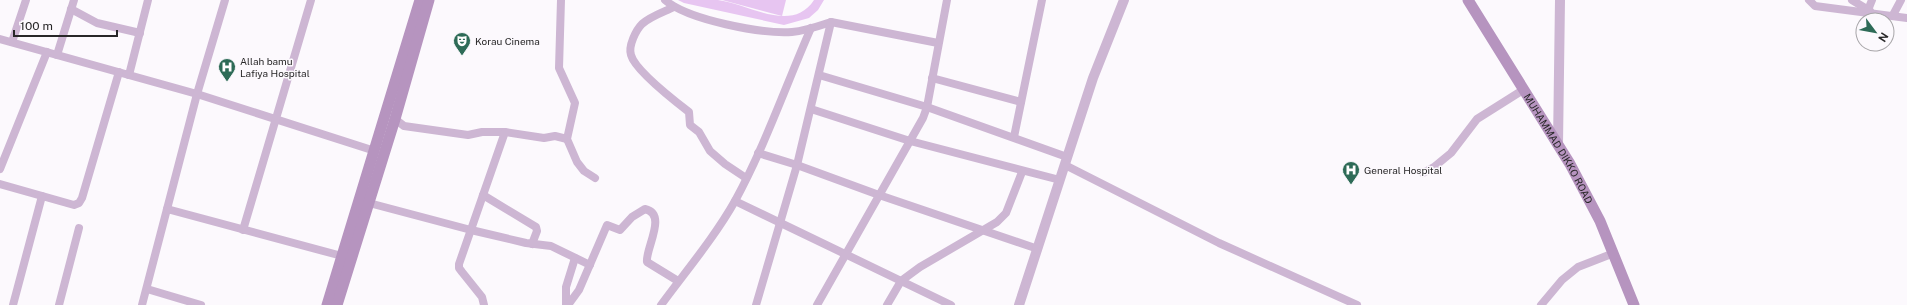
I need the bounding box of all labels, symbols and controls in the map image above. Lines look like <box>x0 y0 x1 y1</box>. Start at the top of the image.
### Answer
scale bar <box>14 12 117 38</box>
north arrow <box>1855 12 1895 52</box>
text: 100 m <box>20 19 53 33</box>
text: N <box>1876 30 1891 44</box>
theatre icon: Korau Cinema <box>452 31 472 56</box>
place label: Korau Cinema <box>475 35 540 47</box>
place label: Allah bamu Lafiya Hospital <box>240 55 310 79</box>
hospital icon: Allah bamu Lafiya Hospital <box>217 57 237 82</box>
street label: MUHAMMAD DIKKO ROAD <box>1522 91 1596 206</box>
hospital icon: General Hospital <box>1341 160 1361 185</box>
place label: General Hospital <box>1364 164 1442 176</box>

